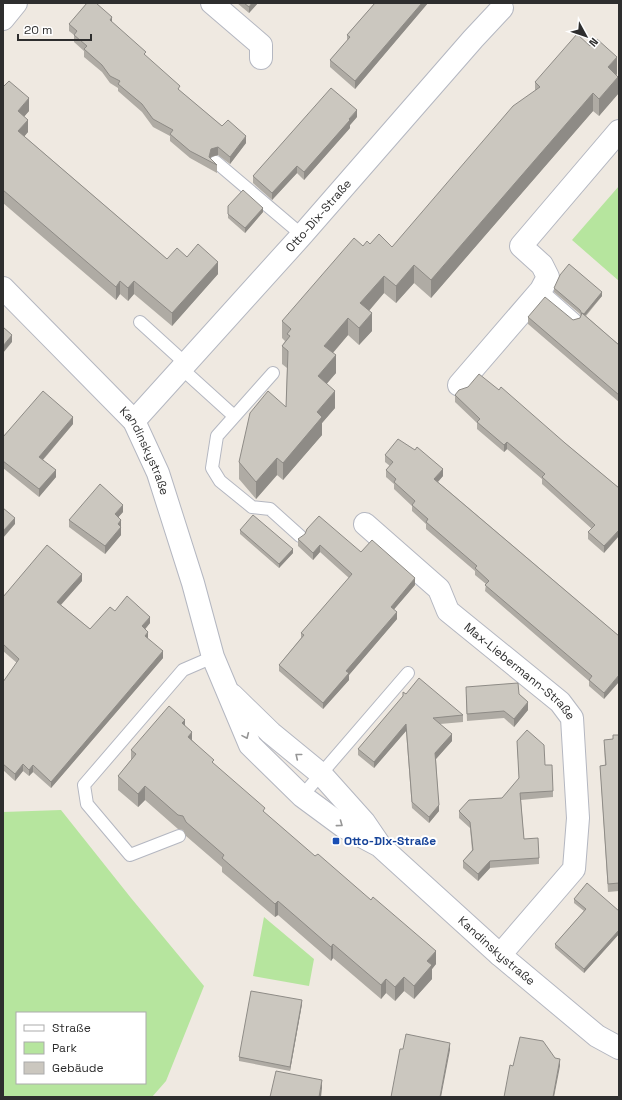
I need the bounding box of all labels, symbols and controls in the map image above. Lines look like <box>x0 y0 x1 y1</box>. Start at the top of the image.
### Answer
scale bar <box>18 16 91 42</box>
north arrow <box>566 16 606 56</box>
text: 20 m <box>24 22 52 38</box>
text: N <box>586 35 601 50</box>
street label: Otto-Dix-Straße <box>282 176 355 256</box>
street label: Kandinskystraße <box>116 403 173 497</box>
street label: Max-Liebermann-Straße <box>461 619 579 723</box>
one-way arrow <box>241 731 249 739</box>
one-way arrow <box>296 753 303 760</box>
one-way arrow <box>335 819 342 826</box>
place label: Otto-Dix-Straße <box>344 833 436 849</box>
marker: Otto-Dix-Straße <box>331 836 341 846</box>
street label: Kandinskystraße <box>455 913 538 989</box>
legend <box>16 1012 146 1084</box>
text: Straße <box>52 1020 91 1036</box>
text: Park <box>52 1040 77 1056</box>
text: Gebäude <box>52 1060 104 1076</box>

